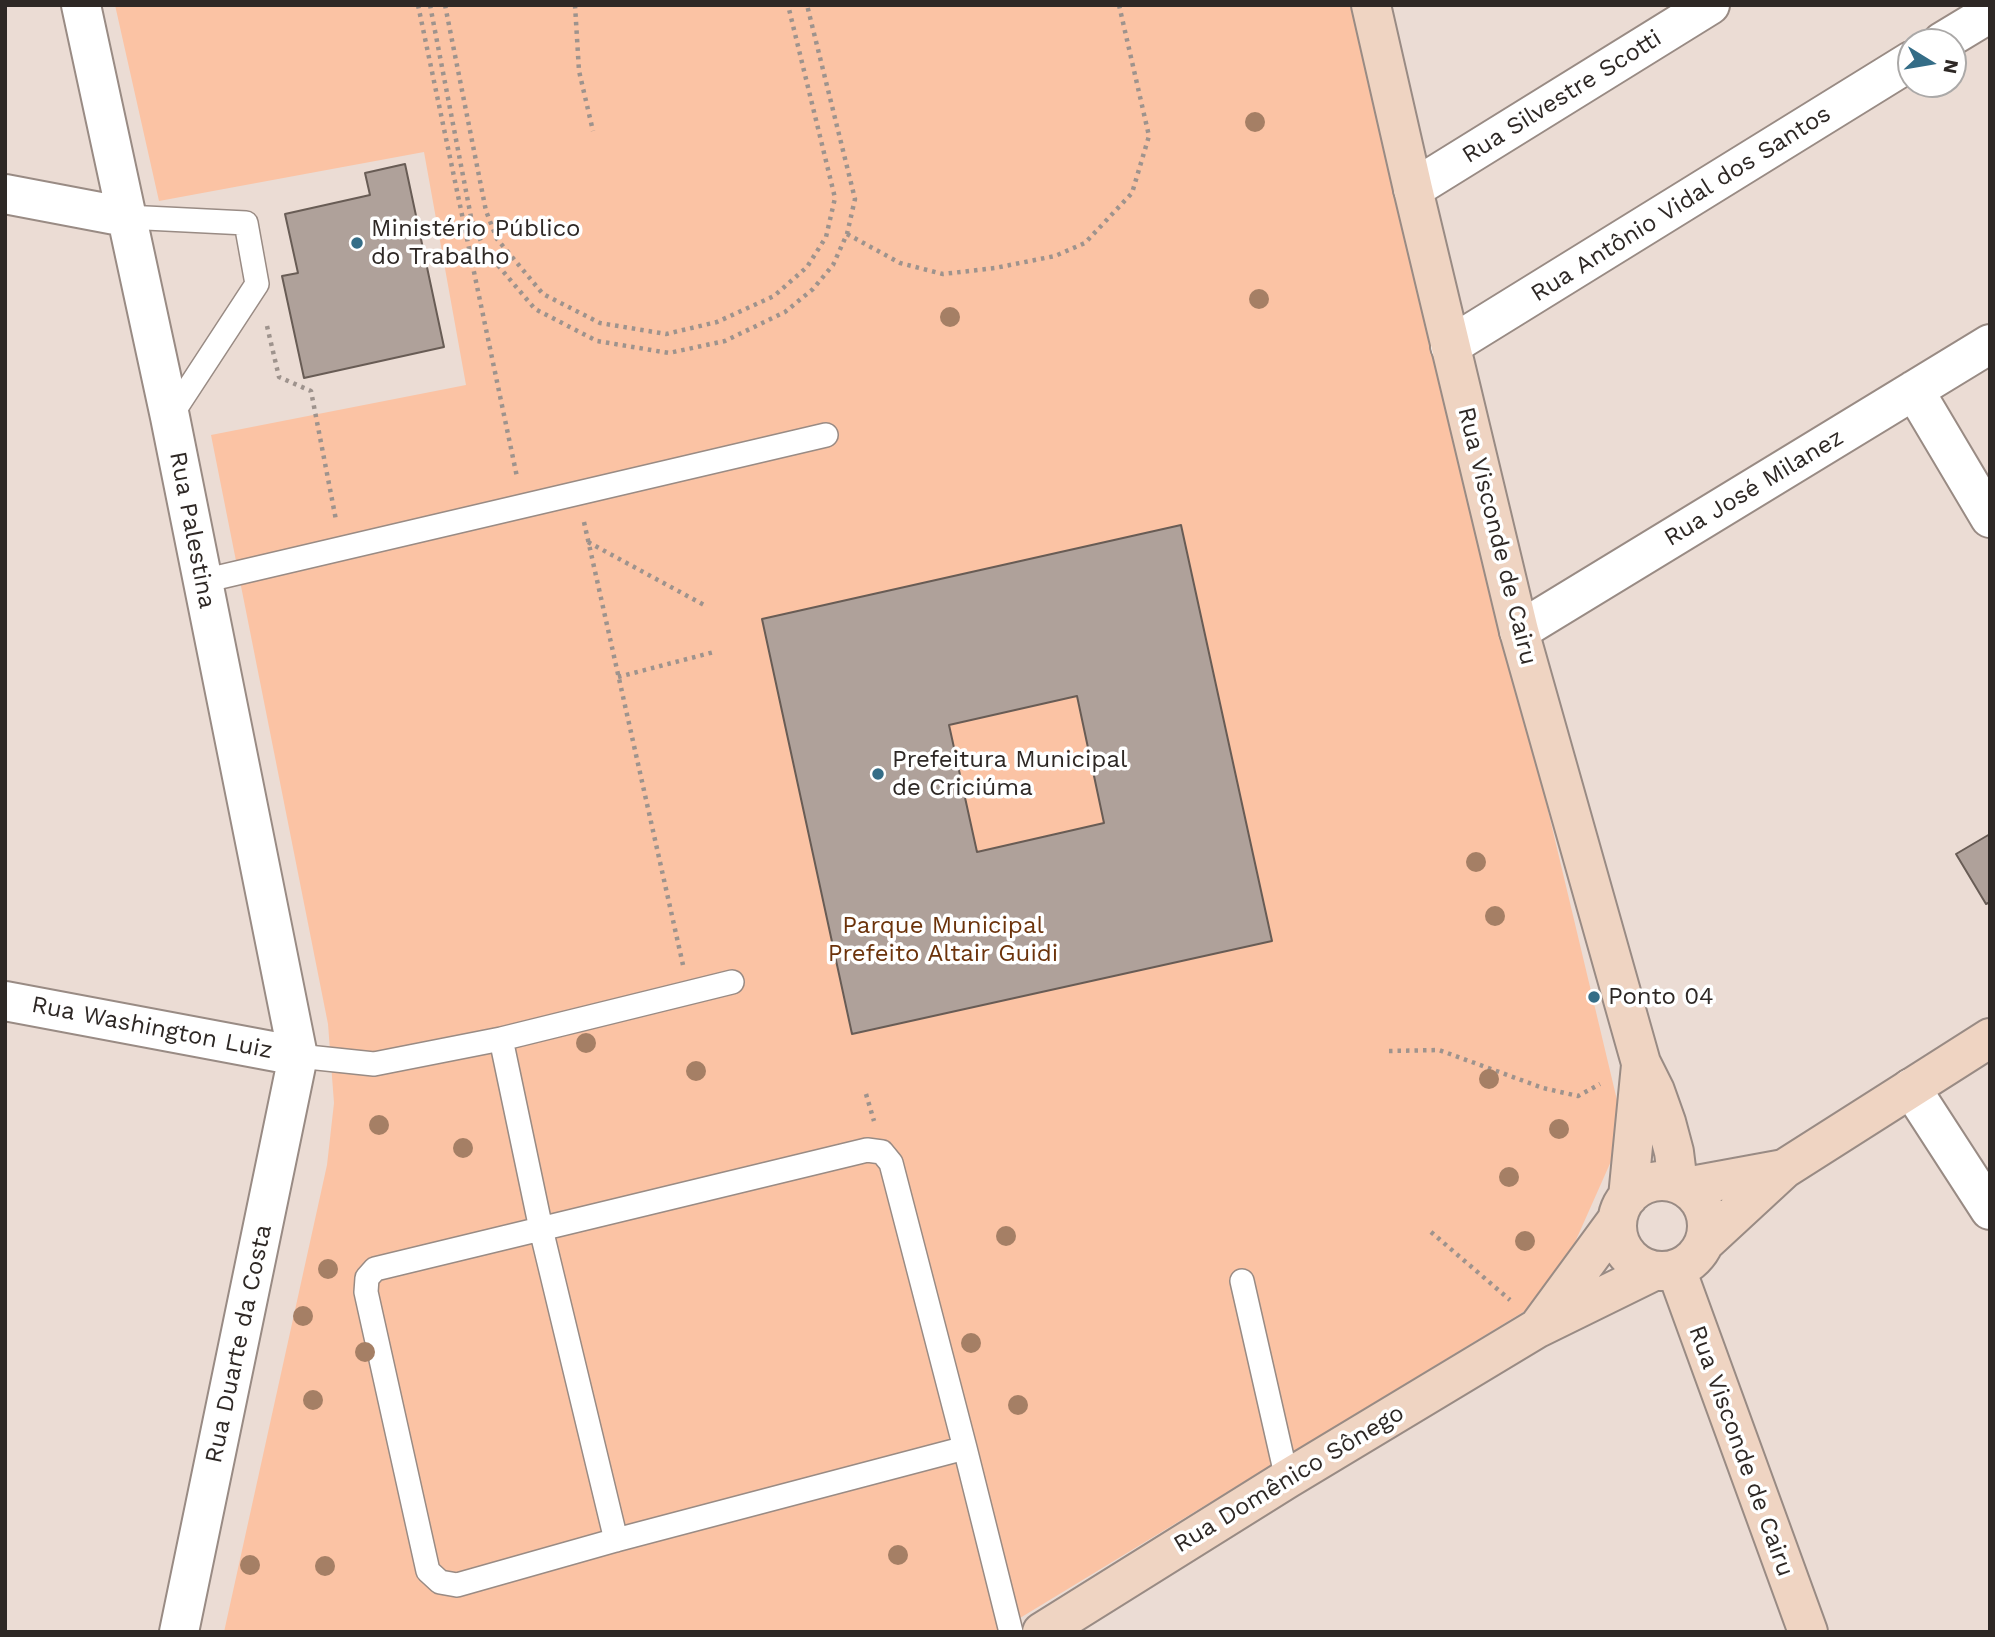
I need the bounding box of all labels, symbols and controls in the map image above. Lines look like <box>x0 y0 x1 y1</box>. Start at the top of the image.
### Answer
street label: Rua Silvestre Scotti <box>1457 24 1667 170</box>
north arrow <box>1897 28 1967 98</box>
text: N <box>1939 58 1964 76</box>
street label: Rua Antônio Vidal dos Santos <box>1526 100 1836 308</box>
place label: Ministério Público do Trabalho <box>371 215 580 271</box>
marker: Ministério Público do Trabalho <box>349 235 365 251</box>
street label: Rua Visconde de Cairu <box>1451 404 1543 668</box>
street label: Rua José Milanez <box>1659 423 1849 553</box>
street label: Rua Palestina <box>163 449 221 611</box>
place label: Prefeitura Municipal de Criciúma <box>892 746 1127 802</box>
marker: Prefeitura Municipal de Criciúma <box>870 766 886 782</box>
park label: Parque Municipal Prefeito Altair Guidi <box>828 912 1058 968</box>
place label: Ponto 04 <box>1608 983 1714 1011</box>
marker: Ponto 04 <box>1586 989 1602 1005</box>
street label: Rua Washington Luiz <box>29 990 275 1066</box>
street label: Rua Duarte da Costa <box>200 1222 278 1466</box>
street label: Rua Visconde de Cairu <box>1682 1322 1800 1580</box>
street label: Rua Domênico Sônego <box>1169 1399 1409 1559</box>

